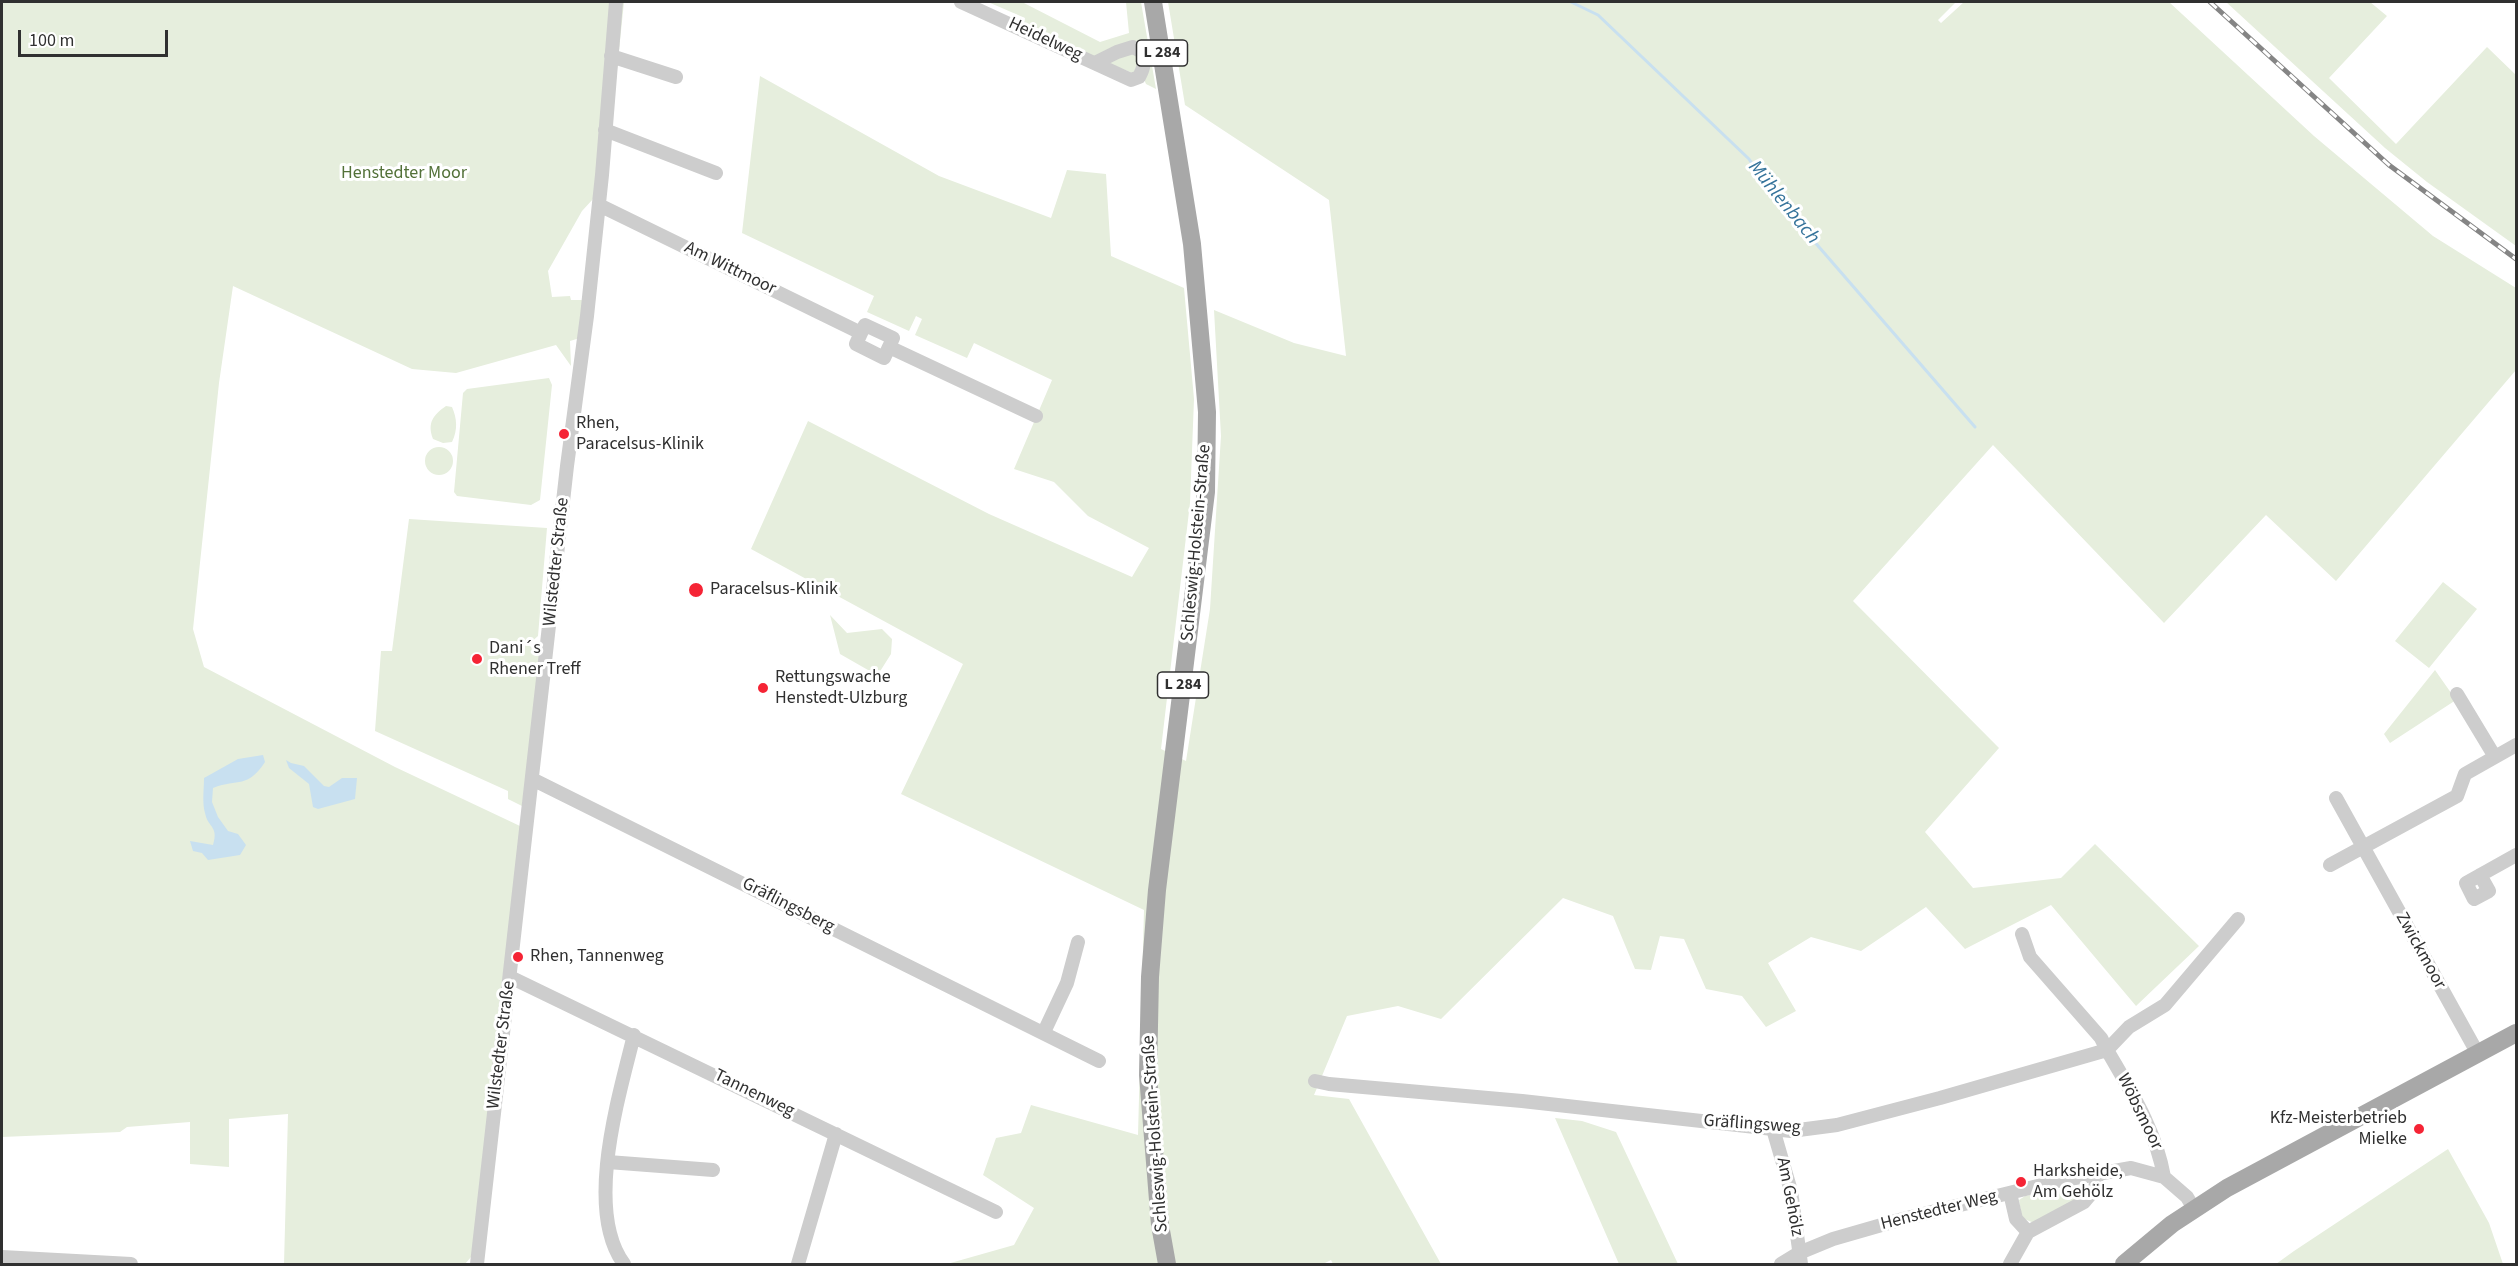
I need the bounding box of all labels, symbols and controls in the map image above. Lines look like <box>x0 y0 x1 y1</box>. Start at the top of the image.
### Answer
street label: Heidelweg <box>1005 13 1085 67</box>
scale bar <box>21 18 171 56</box>
text: 100 m <box>29 28 74 53</box>
road number: L 284 <box>1136 40 1188 66</box>
water label: Mühlenbach <box>1742 156 1824 250</box>
park label: Henstedter Moor <box>341 163 467 185</box>
street label: Am Wittmoor <box>681 238 779 300</box>
place label: Rhen, Paracelsus-Klinik <box>576 413 704 456</box>
marker: Rhen, Paracelsus-Klinik <box>557 427 571 441</box>
street label: Schleswig-Holstein-Straße <box>1178 444 1216 642</box>
street label: Wilstedter Straße <box>540 497 574 627</box>
place label: Paracelsus-Klinik <box>710 579 838 601</box>
marker: Paracelsus-Klinik <box>687 581 705 599</box>
place label: Dani´s Rhener Treff <box>489 638 581 680</box>
marker: Dani´s Rhener Treff <box>470 652 484 666</box>
place label: Rettungswache Henstedt-Ulzburg <box>775 667 907 710</box>
road number: L 284 <box>1158 672 1208 698</box>
marker: Rettungswache Henstedt-Ulzburg <box>756 681 770 695</box>
street label: Gräflingsberg <box>738 874 838 938</box>
street label: Zwickmoor <box>2390 909 2450 993</box>
place label: Rhen, Tannenweg <box>530 946 663 968</box>
marker: Rhen, Tannenweg <box>511 950 525 964</box>
street label: Wilstedter Straße <box>483 980 521 1110</box>
street label: Schleswig-Holstein-Straße <box>1138 1035 1174 1233</box>
street label: Tannenweg <box>710 1065 798 1123</box>
street label: Wöbsmoor <box>2111 1070 2167 1154</box>
place label: Kfz-Meisterbetrieb Mielke <box>2270 1108 2407 1150</box>
street label: Gräflingsweg <box>1703 1111 1801 1139</box>
marker: Kfz-Meisterbetrieb Mielke <box>2412 1122 2426 1136</box>
street label: Am Gehölz <box>1771 1156 1807 1238</box>
place label: Harksheide, Am Gehölz <box>2033 1161 2123 1204</box>
marker: Harksheide, Am Gehölz <box>2014 1175 2028 1189</box>
street label: Henstedter Weg <box>1879 1186 1999 1236</box>

